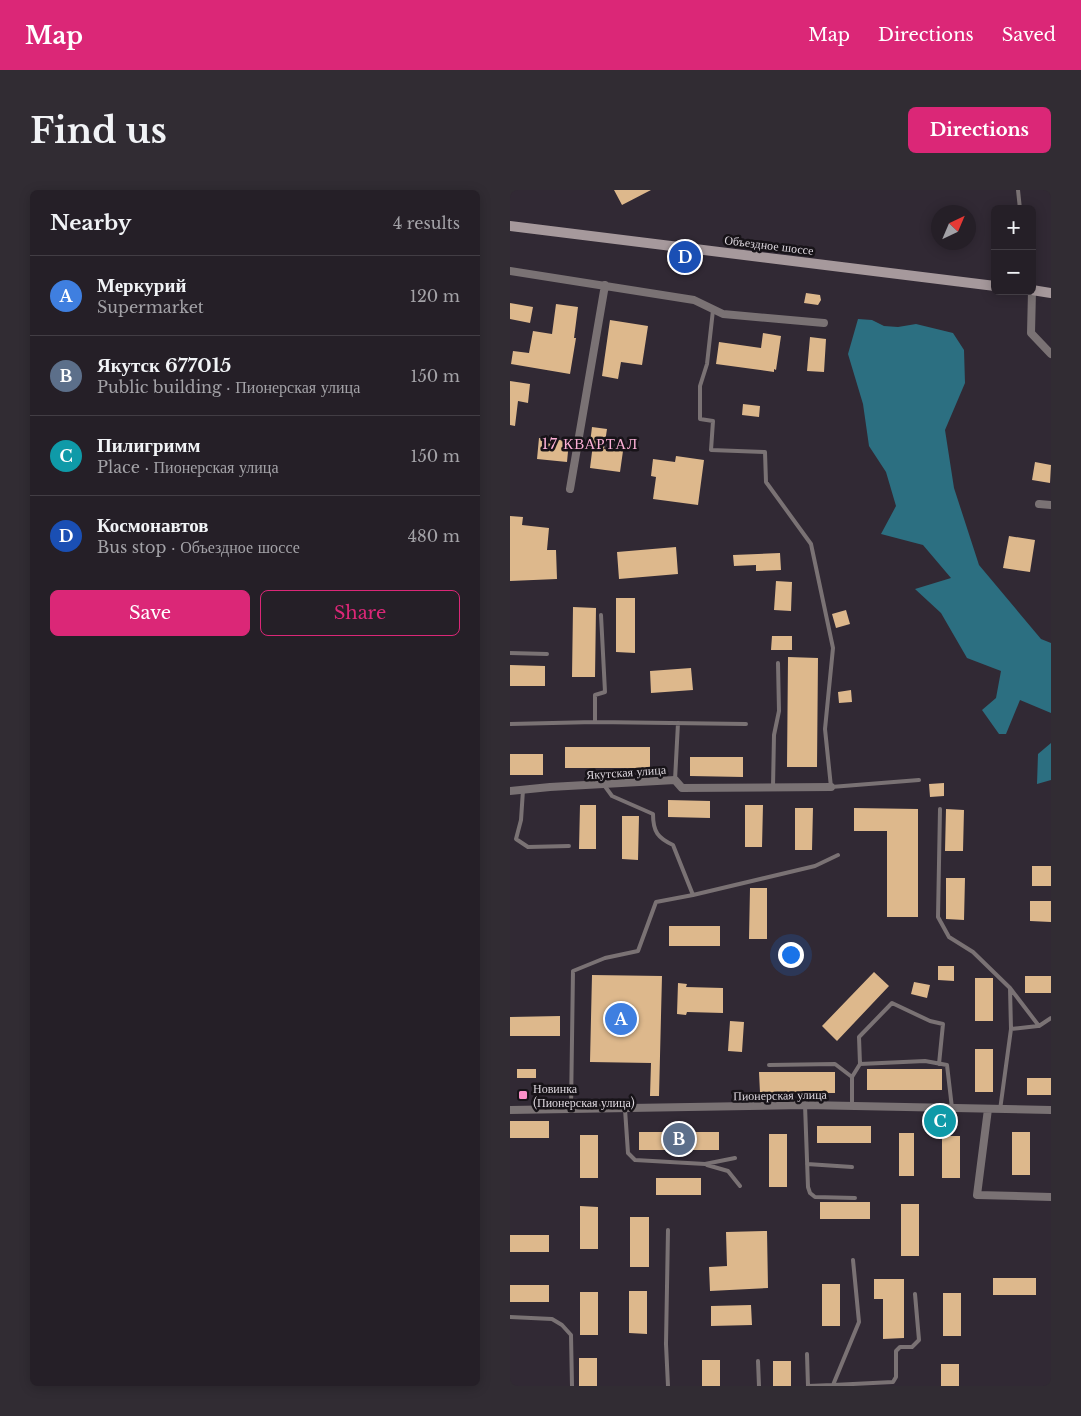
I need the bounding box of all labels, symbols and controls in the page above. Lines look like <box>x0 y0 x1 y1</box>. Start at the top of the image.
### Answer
text: Map <box>25 21 83 50</box>
text: Map <box>808 24 850 46</box>
text: Directions <box>878 24 974 46</box>
text: Saved <box>1002 24 1056 46</box>
button: Directions <box>908 107 1051 153</box>
text: Find us <box>30 109 167 152</box>
north arrow <box>931 205 976 250</box>
map controls <box>991 205 1036 295</box>
button: + <box>991 205 1036 250</box>
text: Nearby <box>50 210 131 236</box>
text: 4 results <box>393 213 460 233</box>
street label: Объездное шоссе <box>724 232 814 258</box>
pin: D <box>669 238 701 276</box>
button: − <box>991 250 1036 295</box>
text: Меркурий <box>97 274 186 297</box>
text: A <box>60 286 72 306</box>
text: 120 m <box>410 286 460 306</box>
text: Supermarket <box>97 297 204 317</box>
text: Якутск 677015 <box>97 354 231 377</box>
text: B <box>60 366 72 386</box>
text: 150 m <box>411 366 460 386</box>
text: Public building · Пионерская улица <box>97 377 360 397</box>
text: Пилигримм <box>97 434 200 457</box>
district label: 17 КВАРТАЛ <box>542 434 638 453</box>
text: C <box>59 446 73 466</box>
text: 150 m <box>411 446 460 466</box>
text: Place · Пионерская улица <box>97 457 279 477</box>
text: Космонавтов <box>97 514 209 537</box>
text: D <box>59 526 73 546</box>
text: 480 m <box>408 526 460 546</box>
text: Bus stop · Объездное шоссе <box>97 537 300 557</box>
button: Save <box>50 590 250 636</box>
button: Share <box>260 590 460 636</box>
street label: Якутская улица <box>586 762 667 782</box>
your location <box>778 942 804 968</box>
pin: A <box>605 1000 637 1038</box>
place label: Новинка (Пионерская улица) <box>533 1081 635 1110</box>
street label: Пионерская улица <box>733 1087 828 1103</box>
marker: Новинка (Пионерская улица) <box>517 1089 529 1101</box>
pin: C <box>924 1102 956 1140</box>
pin: B <box>663 1120 695 1158</box>

